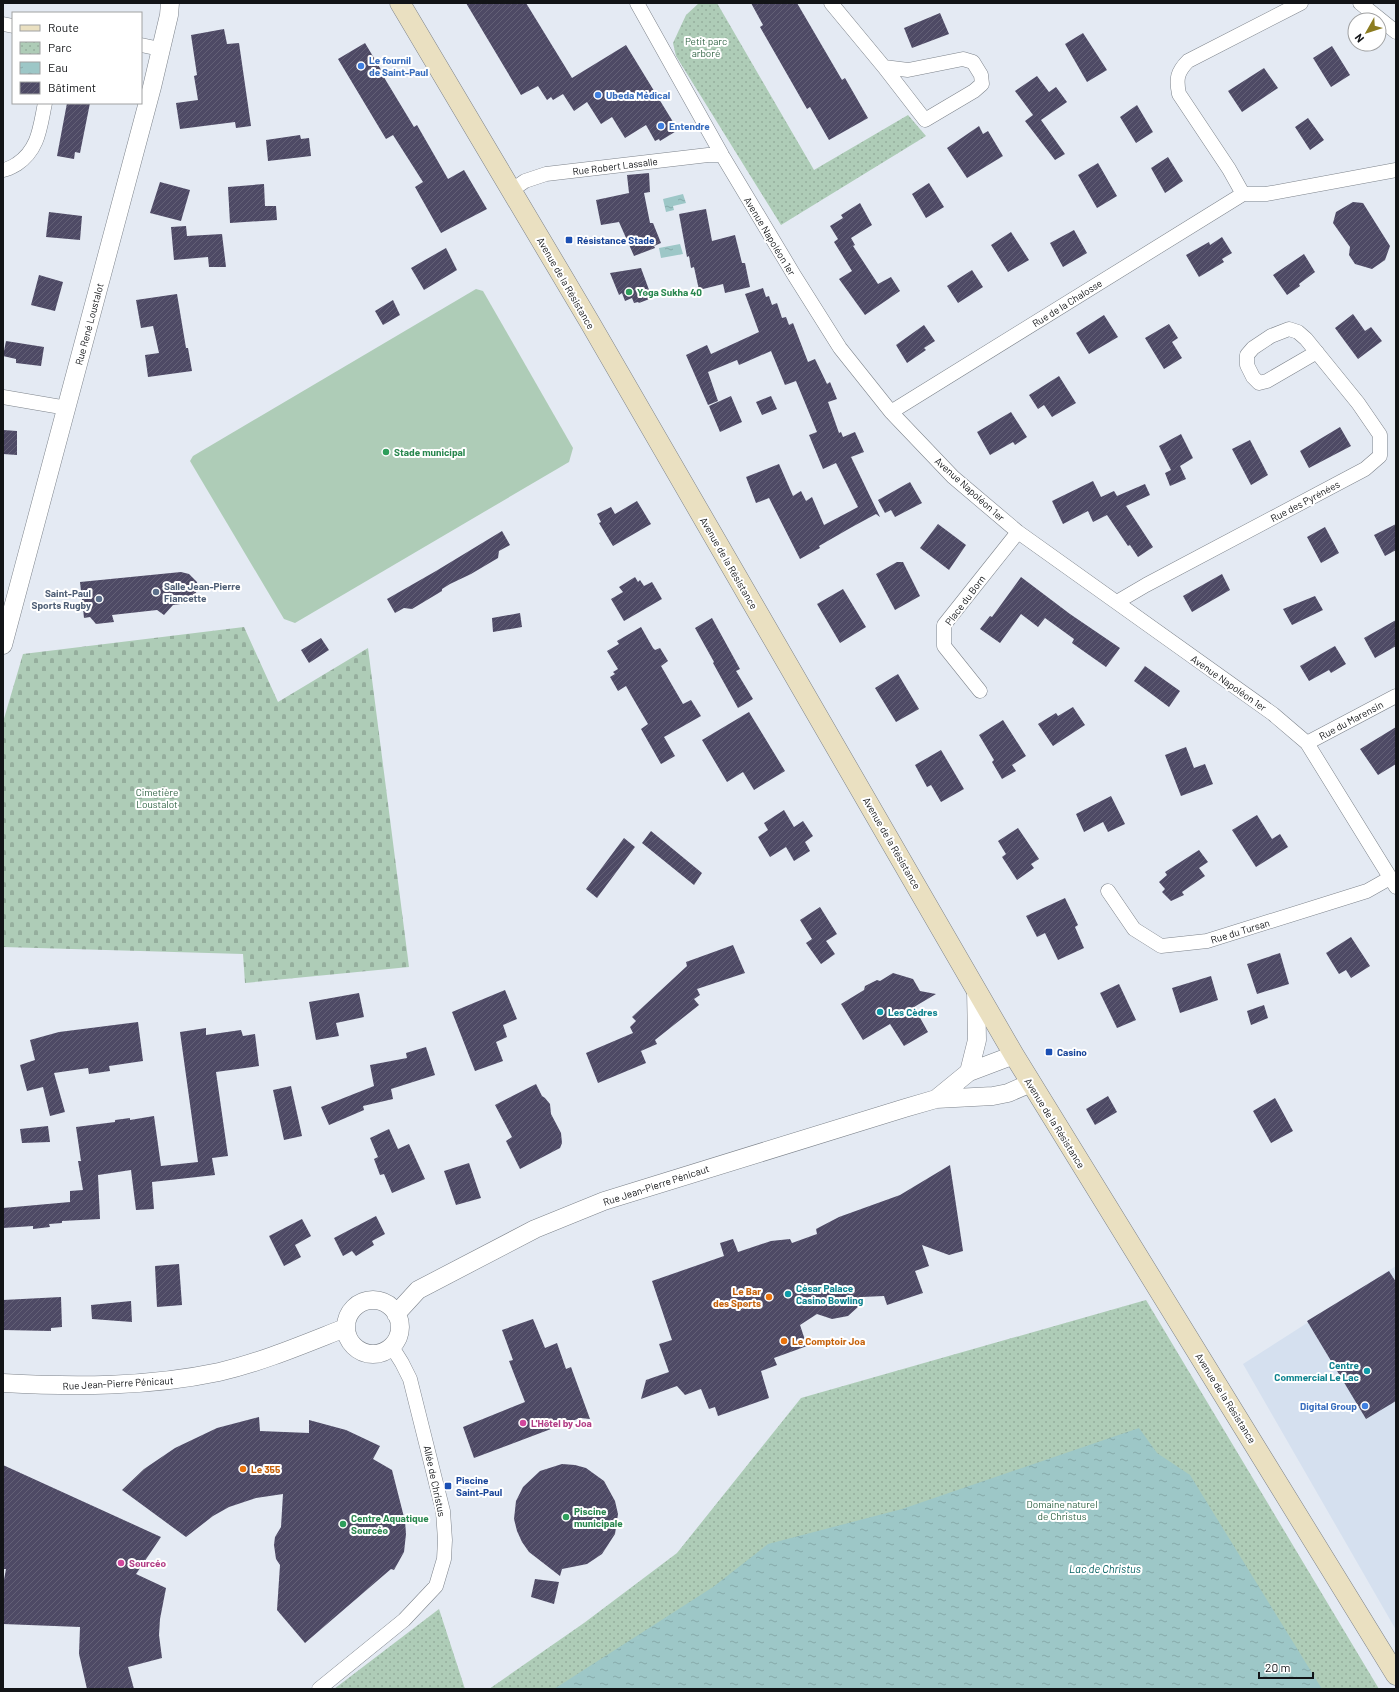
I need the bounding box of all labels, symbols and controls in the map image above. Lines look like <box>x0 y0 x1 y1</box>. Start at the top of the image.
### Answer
legend <box>12 12 142 104</box>
north arrow <box>1347 12 1387 52</box>
text: Route <box>48 20 79 34</box>
text: N <box>1351 32 1366 46</box>
park label: Petit parc arboré <box>685 35 727 59</box>
text: Parc <box>48 40 72 54</box>
place label: Le fournil de Saint-Paul <box>369 54 428 78</box>
text: Eau <box>48 60 68 74</box>
marker: Le fournil de Saint-Paul <box>356 61 366 71</box>
text: Bâtiment <box>48 80 96 94</box>
place label: Ubeda Médical <box>606 89 670 101</box>
marker: Ubeda Médical <box>593 90 603 100</box>
place label: Entendre <box>669 120 710 132</box>
marker: Entendre <box>656 121 666 131</box>
street label: Rue Robert Lassalle <box>572 155 658 177</box>
street label: Avenue Napoléon 1er <box>742 195 798 278</box>
place label: Résistance Stade <box>577 234 655 246</box>
street label: Avenue de la Résistance <box>535 235 597 331</box>
marker: Résistance Stade <box>564 235 574 245</box>
street label: Rue de la Chalosse <box>1030 277 1104 329</box>
street label: Rue René Loustalot <box>72 281 106 366</box>
place label: Yoga Sukha 40 <box>637 286 702 298</box>
marker: Yoga Sukha 40 <box>624 287 634 297</box>
place label: Stade municipal <box>394 446 465 458</box>
marker: Stade municipal <box>381 447 391 457</box>
street label: Avenue Napoléon 1er <box>933 455 1008 524</box>
street label: Rue des Pyrénées <box>1268 478 1342 524</box>
street label: Avenue de la Résistance <box>698 515 760 611</box>
street label: Place du Born <box>942 573 988 627</box>
place label: Salle Jean-Pierre Fiancette <box>164 580 241 604</box>
place label: Saint-Paul Sports Rugby <box>31 587 91 611</box>
marker: Salle Jean-Pierre Fiancette <box>151 587 161 597</box>
marker: Saint-Paul Sports Rugby <box>94 594 104 604</box>
street label: Avenue Napoléon 1er <box>1189 652 1269 714</box>
street label: Rue du Marensin <box>1317 698 1385 742</box>
park label: Cimetière Loustalot <box>136 786 178 810</box>
street label: Avenue de la Résistance <box>861 795 923 891</box>
street label: Rue du Tursan <box>1209 916 1271 946</box>
place label: Les Cèdres <box>888 1006 937 1018</box>
marker: Les Cèdres <box>875 1007 885 1017</box>
place label: Casino <box>1057 1046 1087 1058</box>
marker: Casino <box>1044 1047 1054 1057</box>
street label: Avenue de la Résistance <box>1022 1076 1088 1170</box>
street label: Rue Jean-Pierre Pénicaut <box>601 1162 711 1208</box>
place label: César Palace Casino Bowling <box>796 1282 864 1306</box>
place label: Le Bar des Sports <box>713 1285 761 1309</box>
marker: César Palace Casino Bowling <box>783 1289 793 1299</box>
marker: Le Bar des Sports <box>764 1292 774 1302</box>
place label: Le Comptoir Joa <box>792 1335 865 1347</box>
marker: Le Comptoir Joa <box>779 1336 789 1346</box>
street label: Avenue de la Résistance <box>1193 1351 1259 1445</box>
place label: Centre Commercial Le Lac <box>1274 1359 1360 1383</box>
marker: Centre Commercial Le Lac <box>1362 1366 1372 1376</box>
street label: Rue Jean-Pierre Pénicaut <box>62 1374 174 1392</box>
place label: Digital Group <box>1300 1400 1357 1412</box>
marker: Digital Group <box>1360 1401 1370 1411</box>
place label: L'Hôtel by Joa <box>531 1417 592 1429</box>
marker: L'Hôtel by Joa <box>518 1418 528 1428</box>
street label: Allée de Christus <box>422 1444 448 1518</box>
place label: Le 355 <box>251 1463 281 1475</box>
marker: Le 355 <box>238 1464 248 1474</box>
place label: Piscine Saint-Paul <box>456 1474 502 1498</box>
marker: Piscine Saint-Paul <box>443 1481 453 1491</box>
park label: Domaine naturel de Christus <box>1027 1498 1097 1522</box>
place label: Piscine municipale <box>574 1505 623 1529</box>
place label: Centre Aquatique Sourcéo <box>351 1512 429 1536</box>
marker: Piscine municipale <box>561 1512 571 1522</box>
marker: Centre Aquatique Sourcéo <box>338 1519 348 1529</box>
place label: Sourcéo <box>129 1557 166 1569</box>
marker: Sourcéo <box>116 1558 126 1568</box>
water label: Lac de Christus <box>1069 1562 1141 1575</box>
scale bar <box>1259 1654 1313 1680</box>
text: 20 m <box>1265 1660 1291 1674</box>

